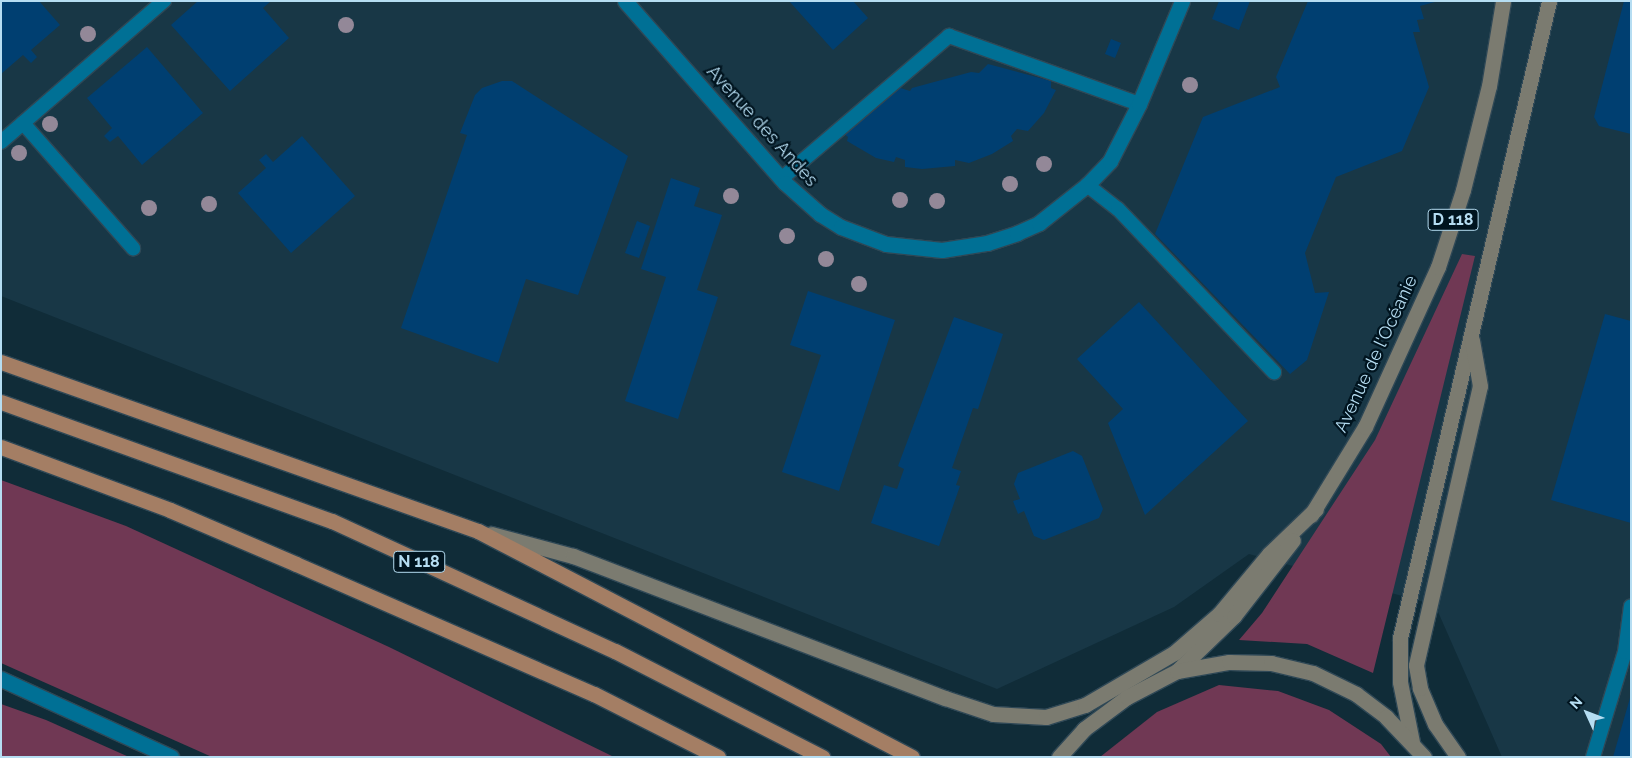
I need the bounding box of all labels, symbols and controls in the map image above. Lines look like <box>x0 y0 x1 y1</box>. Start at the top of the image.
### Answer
street label: Avenue des Andes <box>702 61 822 191</box>
road number: D 118 <box>1427 206 1479 234</box>
street label: Avenue de l'Océanie <box>1330 272 1422 436</box>
road number: N 118 <box>393 548 445 576</box>
north arrow <box>1562 688 1612 738</box>
text: N <box>1567 693 1586 712</box>

